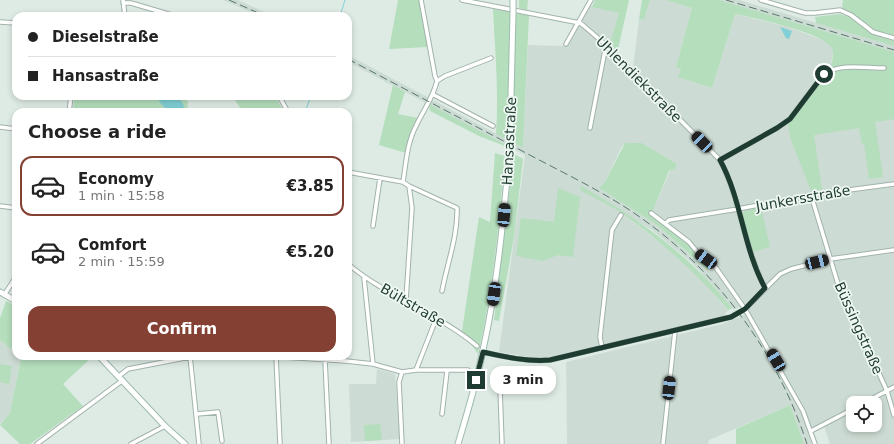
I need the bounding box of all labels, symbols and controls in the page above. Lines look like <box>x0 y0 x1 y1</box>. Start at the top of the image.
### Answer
text: Dieselstraße <box>52 28 159 46</box>
street label: Uhlendiekstraße <box>593 33 685 125</box>
route start <box>815 65 833 83</box>
text: Hansastraße <box>52 67 159 85</box>
street label: Hansastraße <box>499 96 519 186</box>
text: Choose a ride <box>28 121 167 142</box>
car <box>689 129 715 155</box>
icon: car <box>30 168 66 204</box>
text: Economy <box>78 170 154 188</box>
text: €3.85 <box>287 177 334 195</box>
street label: Junkersstraße <box>754 182 852 214</box>
text: 1 min · 15:58 <box>78 188 165 203</box>
car <box>497 203 511 227</box>
icon: car <box>30 234 66 270</box>
text: Comfort <box>78 236 146 254</box>
text: €5.20 <box>287 243 334 261</box>
car <box>693 247 719 271</box>
car <box>804 253 830 271</box>
text: 2 min · 15:59 <box>78 254 165 269</box>
street label: Büssingstraße <box>832 279 886 377</box>
street label: Bültstraße <box>378 280 448 330</box>
car <box>486 281 502 307</box>
button: Confirm <box>28 306 336 352</box>
car <box>765 347 787 373</box>
callout: 3 min <box>490 366 556 394</box>
route end <box>467 371 485 389</box>
text: 3 min <box>503 372 543 387</box>
car <box>662 375 676 401</box>
map controls <box>846 396 882 432</box>
button: locate <box>846 396 882 432</box>

